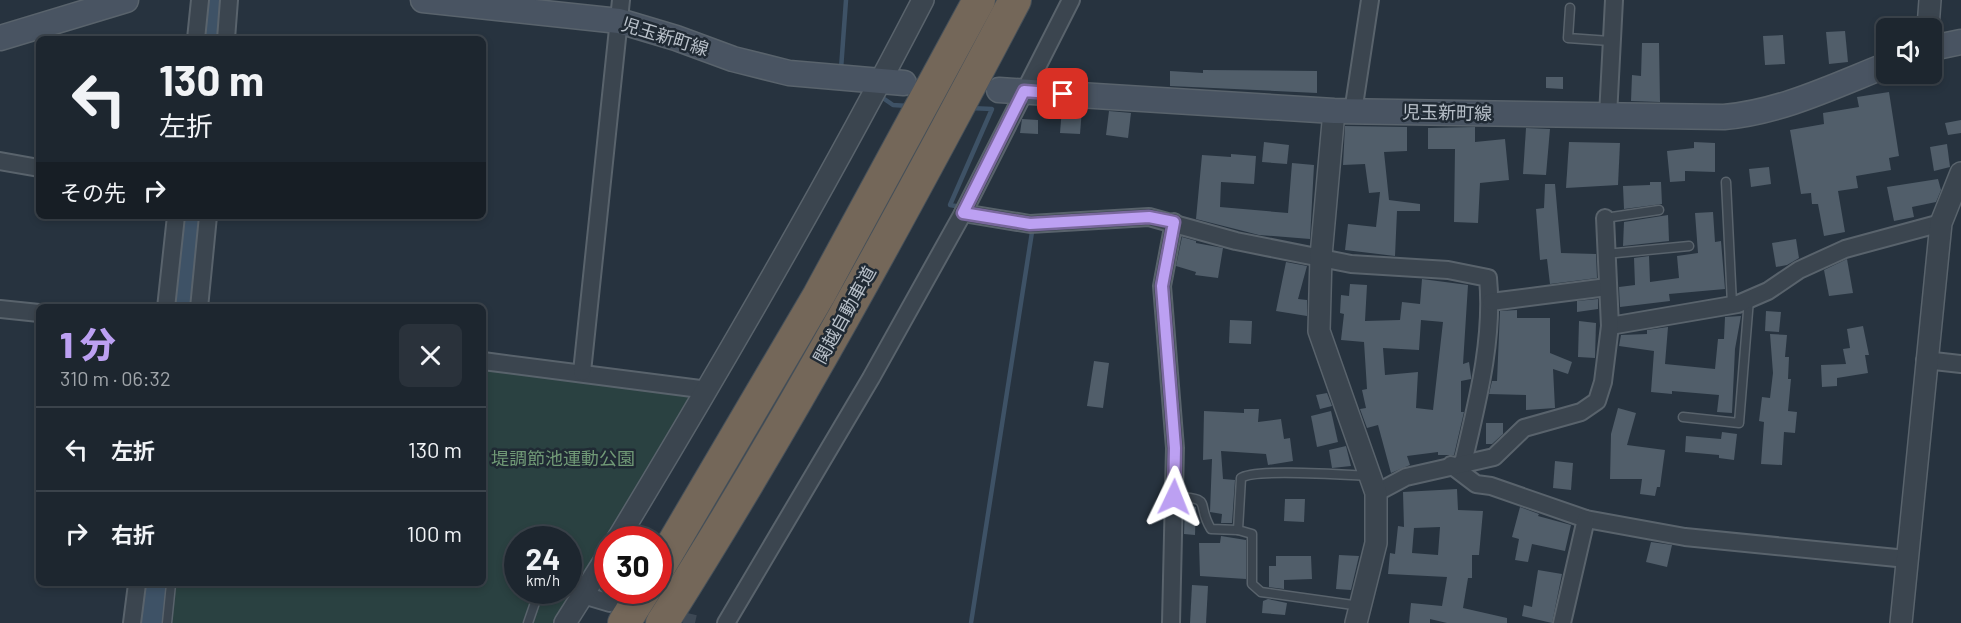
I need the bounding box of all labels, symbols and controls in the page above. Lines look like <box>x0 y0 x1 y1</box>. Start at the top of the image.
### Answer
street label: 児玉新町線 <box>619 12 712 60</box>
map controls <box>1876 18 1942 84</box>
button: sound <box>1876 18 1942 84</box>
text: 130 m <box>159 54 264 104</box>
icon: left <box>60 60 138 138</box>
pin <box>1037 68 1088 119</box>
icon: arrive <box>1046 77 1079 110</box>
street label: 児玉新町線 <box>1402 100 1492 124</box>
text: 左折 <box>159 109 213 141</box>
icon: right <box>138 174 171 207</box>
text: その先 <box>60 179 126 205</box>
street label: 関越自動車道 <box>808 262 880 367</box>
text: 1 分 <box>60 322 116 365</box>
button: close <box>399 324 462 387</box>
text: 310 m · 06:32 <box>60 366 171 390</box>
icon: left <box>60 433 93 466</box>
text: 130 m <box>408 436 462 462</box>
text: 左折 <box>111 437 155 463</box>
park label: 堤調節池運動公園 <box>491 447 635 469</box>
position arrow <box>1142 465 1206 529</box>
icon: right <box>60 517 93 550</box>
text: 100 m <box>407 520 462 546</box>
text: 右折 <box>111 521 155 547</box>
speed limit sign: 30 <box>594 526 672 604</box>
text: 24 <box>526 540 560 576</box>
text: km/h <box>526 571 560 589</box>

